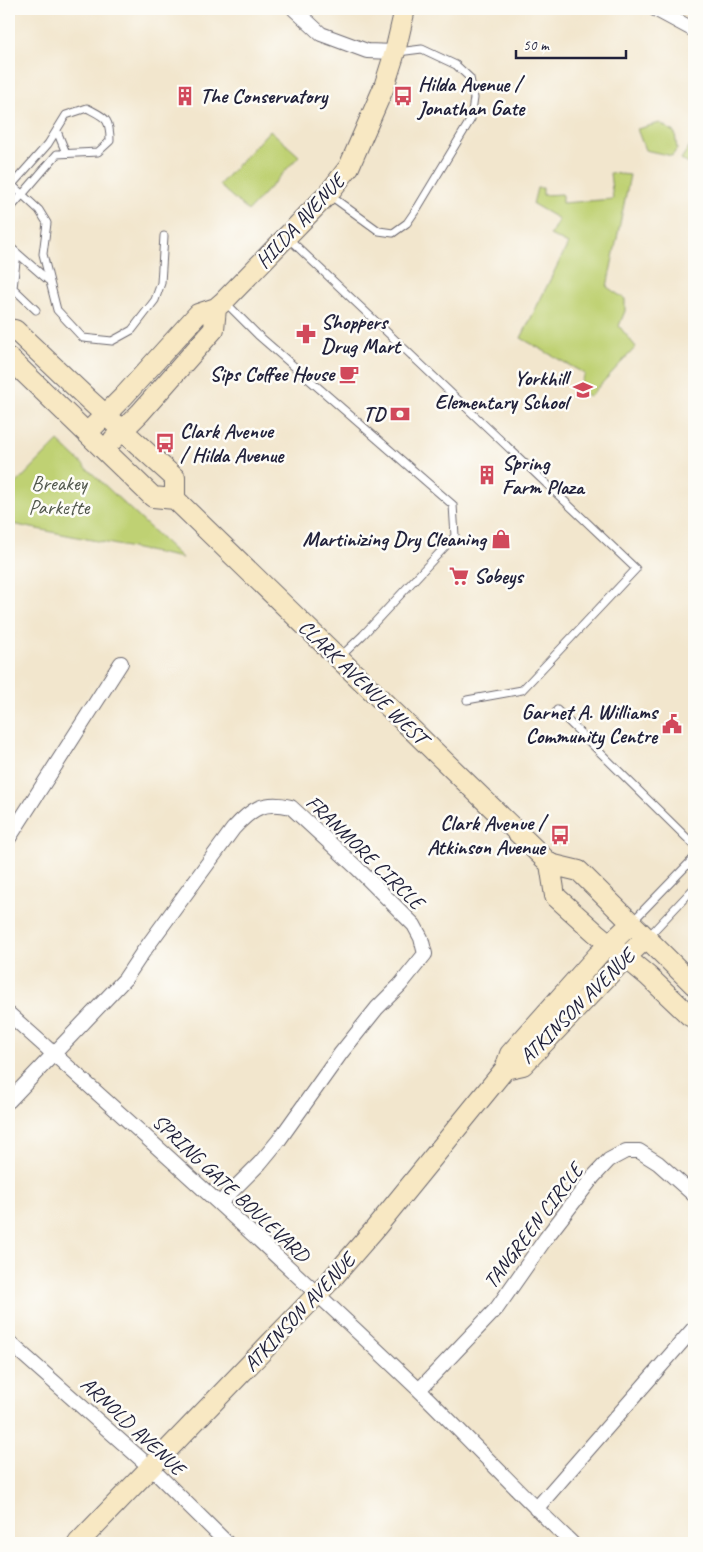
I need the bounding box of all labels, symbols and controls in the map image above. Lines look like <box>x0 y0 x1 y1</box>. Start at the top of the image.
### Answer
scale bar <box>516 28 626 60</box>
text: 50 m <box>523 36 550 55</box>
place label: Hilda Avenue / Jonathan Gate <box>416 71 526 121</box>
place label: The Conservatory <box>200 83 329 110</box>
building icon: The Conservatory <box>174 85 196 107</box>
bus stop icon: Hilda Avenue / Jonathan Gate <box>392 85 414 107</box>
street label: HILDA AVENUE <box>250 167 352 274</box>
place label: Shoppers Drug Mart <box>321 309 402 359</box>
pharmacy icon: Shoppers Drug Mart <box>295 323 317 345</box>
place label: Sips Coffee House <box>209 361 336 387</box>
cafe icon: Sips Coffee House <box>338 363 360 385</box>
place label: Yorkhill Elementary School <box>435 365 572 415</box>
school or university icon: Yorkhill Elementary School <box>572 379 594 401</box>
place label: TD <box>363 401 387 427</box>
bank icon: TD <box>389 403 411 425</box>
place label: Clark Avenue / Hilda Avenue <box>180 418 285 468</box>
bus stop icon: Clark Avenue / Hilda Avenue <box>154 432 176 454</box>
place label: Spring Farm Plaza <box>502 450 586 500</box>
building icon: Spring Farm Plaza <box>476 464 498 486</box>
park label: Breakey Parkette <box>29 470 91 520</box>
place label: Martinizing Dry Cleaning <box>303 526 488 553</box>
shop icon: Martinizing Dry Cleaning <box>490 528 512 550</box>
place label: Sobeys <box>474 563 525 590</box>
supermarket icon: Sobeys <box>448 565 470 587</box>
street label: CLARK AVENUE WEST <box>293 614 437 754</box>
place label: Garnet A. Williams Community Centre <box>521 699 660 750</box>
public building icon: Garnet A. Williams Community Centre <box>661 713 683 735</box>
street label: FRANMORE CIRCLE <box>301 789 431 916</box>
place label: Clark Avenue / Atkinson Avenue <box>427 810 549 860</box>
bus stop icon: Clark Avenue / Atkinson Avenue <box>549 824 571 846</box>
street label: ATKINSON AVENUE <box>514 941 642 1069</box>
street label: SPRING GATE BOULEVARD <box>147 1108 316 1269</box>
street label: TANGREEN CIRCLE <box>477 1156 590 1294</box>
street label: ATKINSON AVENUE <box>238 1245 362 1377</box>
street label: ARNOLD AVENUE <box>75 1371 192 1483</box>

